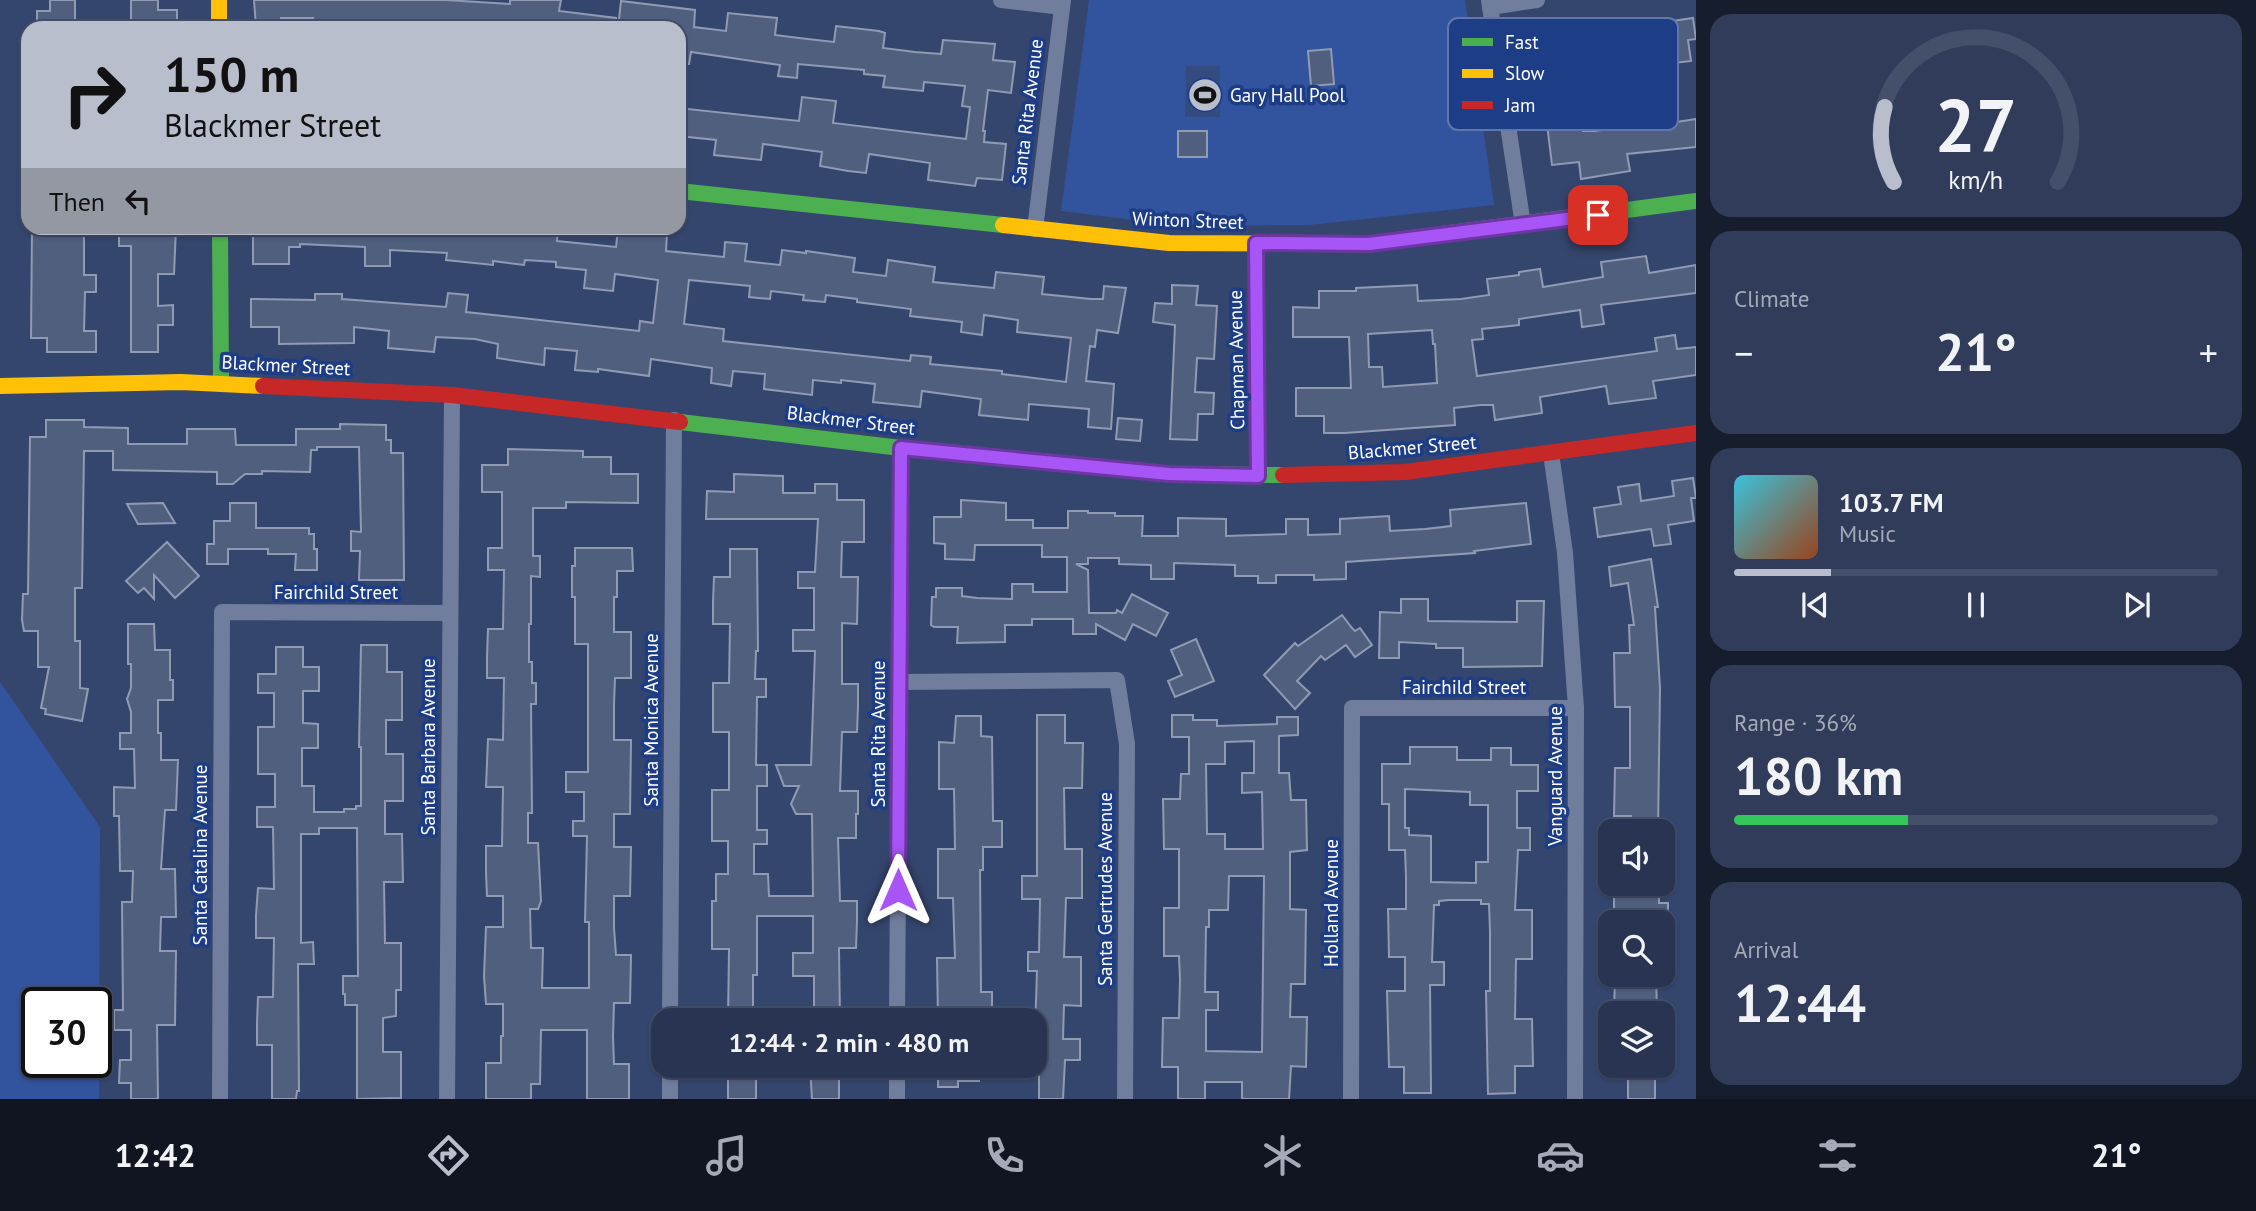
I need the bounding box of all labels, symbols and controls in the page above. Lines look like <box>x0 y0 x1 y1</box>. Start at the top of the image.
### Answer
legend <box>1448 18 1678 130</box>
text: Fast <box>1505 30 1539 54</box>
street label: Santa Rita Avenue <box>1006 38 1048 186</box>
text: 150 m <box>164 42 299 106</box>
icon: right <box>49 49 140 140</box>
text: Slow <box>1505 61 1545 85</box>
sports icon: Gary Hall Pool <box>1186 76 1224 114</box>
text: 27 <box>1935 78 2017 172</box>
place label: Gary Hall Pool <box>1230 83 1345 107</box>
text: Jam <box>1504 93 1535 117</box>
text: Blackmer Street <box>164 104 381 146</box>
text: km/h <box>1949 163 2003 195</box>
icon: left <box>119 182 157 220</box>
text: Then <box>49 185 105 218</box>
pin <box>1568 185 1628 245</box>
icon: arrive <box>1579 196 1617 234</box>
street label: Winton Street <box>1132 206 1245 234</box>
text: Climate <box>1734 284 1809 313</box>
street label: Chapman Avenue <box>1223 290 1249 430</box>
text: 21° <box>1935 318 2017 385</box>
text: − <box>1734 328 1753 377</box>
text: + <box>2199 328 2218 377</box>
street label: Blackmer Street <box>221 350 352 380</box>
street label: Blackmer Street <box>786 400 917 440</box>
street label: Blackmer Street <box>1347 429 1478 465</box>
text: 103.7 FM <box>1839 486 1944 519</box>
text: Music <box>1839 519 1896 548</box>
street label: Fairchild Street <box>274 580 399 604</box>
icon: previous <box>1796 586 1834 624</box>
icon: pause <box>1957 586 1995 624</box>
icon: next <box>2118 586 2156 624</box>
street label: Santa Monica Avenue <box>639 633 663 807</box>
street label: Santa Barbara Avenue <box>416 658 440 836</box>
street label: Santa Rita Avenue <box>866 661 890 807</box>
street label: Fairchild Street <box>1402 675 1527 699</box>
street label: Vanguard Avenue <box>1543 706 1567 847</box>
text: Range · 36% <box>1734 708 1857 737</box>
text: 180 km <box>1734 742 1903 809</box>
street label: Santa Catalina Avenue <box>188 765 212 945</box>
street label: Santa Gertrudes Avenue <box>1093 792 1117 986</box>
map controls <box>1598 819 1675 1078</box>
button: sound <box>1598 819 1675 896</box>
street label: Holland Avenue <box>1319 839 1343 967</box>
position arrow <box>861 853 935 927</box>
button: search <box>1598 910 1675 987</box>
text: Arrival <box>1734 935 1798 964</box>
text: 12:44 <box>1734 969 1866 1036</box>
speed limit sign: 30 <box>21 987 112 1078</box>
button: layers <box>1598 1001 1675 1078</box>
text: 12:44 · 2 min · 480 m <box>729 1026 969 1059</box>
icon: directions <box>424 1131 473 1180</box>
icon: music <box>702 1131 751 1180</box>
icon: phone <box>980 1131 1029 1180</box>
icon: climate <box>1258 1131 1307 1180</box>
icon: car <box>1536 1131 1585 1180</box>
icon: filters <box>1813 1131 1862 1180</box>
text: 12:42 <box>114 1134 196 1176</box>
text: 21° <box>2091 1134 2142 1176</box>

